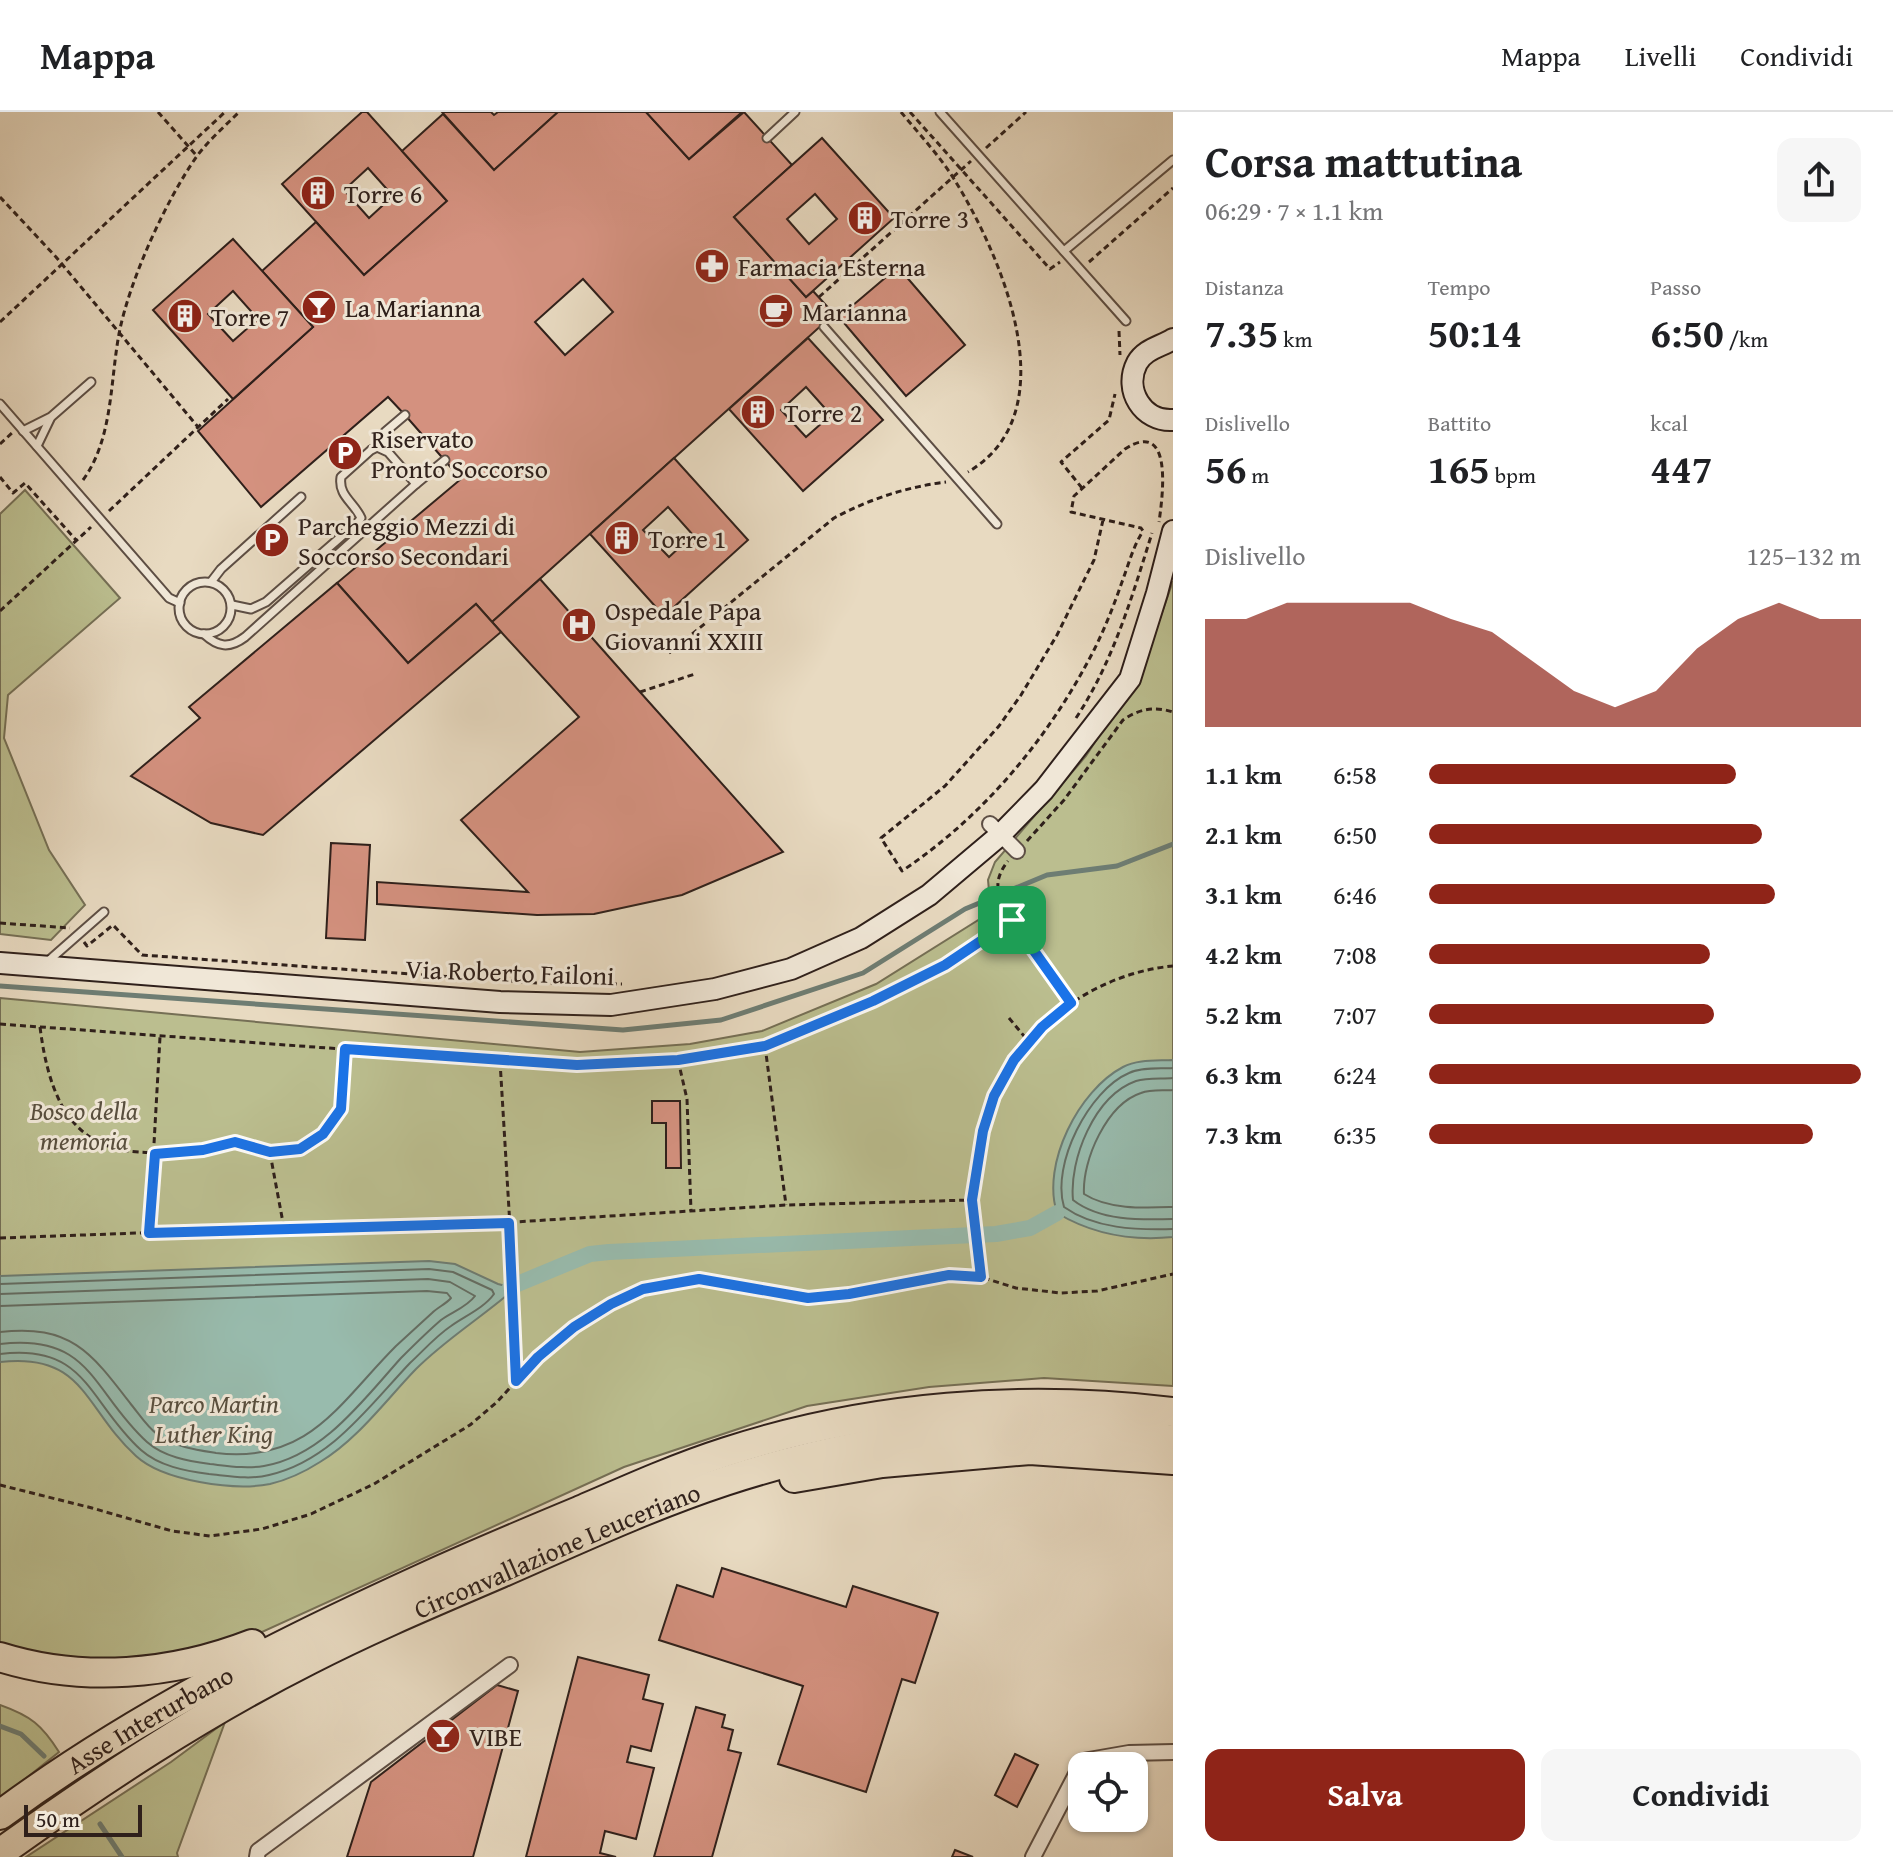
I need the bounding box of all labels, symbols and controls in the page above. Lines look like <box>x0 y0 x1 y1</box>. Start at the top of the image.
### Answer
text: Mappa <box>40 27 155 83</box>
text: Mappa <box>1501 35 1581 76</box>
text: Livelli <box>1625 35 1696 76</box>
text: Condividi <box>1740 35 1853 76</box>
text: Corsa mattutina <box>1205 129 1522 193</box>
button: share <box>1777 138 1861 222</box>
building icon: Torre 6 <box>299 174 337 212</box>
place label: Torre 6 <box>344 174 422 213</box>
text: 06:29 · 7 × 1.1 km <box>1205 191 1383 230</box>
building icon: Torre 3 <box>846 199 884 237</box>
place label: Torre 3 <box>891 199 969 238</box>
pharmacy icon: Farmacia Esterna <box>693 247 731 285</box>
place label: Farmacia Esterna <box>738 247 926 286</box>
text: Distanza <box>1205 271 1284 303</box>
text: Tempo <box>1428 271 1491 303</box>
text: Passo <box>1650 271 1701 303</box>
bar icon: La Marianna <box>300 288 338 326</box>
place label: La Marianna <box>345 288 482 327</box>
cafe icon: Marianna <box>757 292 795 330</box>
place label: Marianna <box>802 292 908 331</box>
building icon: Torre 7 <box>166 297 204 335</box>
place label: Torre 7 <box>211 297 289 336</box>
text: 7.35 <box>1205 303 1278 362</box>
text: 50:14 <box>1428 303 1522 362</box>
text: 6:50 <box>1650 303 1724 362</box>
text: km <box>1278 323 1312 355</box>
text: /km <box>1724 323 1768 355</box>
building icon: Torre 2 <box>739 393 777 431</box>
place label: Torre 2 <box>784 393 862 432</box>
text: Dislivello <box>1205 407 1290 439</box>
text: Battito <box>1428 407 1491 439</box>
text: kcal <box>1650 407 1688 439</box>
place label: Riservato Pronto Soccorso <box>371 419 548 488</box>
parking icon: Riservato Pronto Soccorso <box>326 434 364 472</box>
text: 56 <box>1205 439 1246 498</box>
text: 165 <box>1428 439 1490 498</box>
text: 447 <box>1650 439 1713 498</box>
text: m <box>1246 459 1269 491</box>
text: bpm <box>1490 459 1536 491</box>
place label: Parcheggio Mezzi di Soccorso Secondari <box>298 506 515 575</box>
building icon: Torre 1 <box>603 519 641 557</box>
place label: Torre 1 <box>648 519 726 558</box>
parking icon: Parcheggio Mezzi di Soccorso Secondari <box>253 521 291 559</box>
text: Dislivello <box>1205 536 1305 575</box>
text: 125–132 m <box>1747 536 1861 575</box>
place label: Ospedale Papa Giovanni XXIII <box>605 591 764 660</box>
hospital icon: Ospedale Papa Giovanni XXIII <box>560 606 598 644</box>
text: 1.1 km <box>1205 755 1282 794</box>
text: 6:58 <box>1333 755 1377 794</box>
text: 2.1 km <box>1205 815 1282 854</box>
text: 6:50 <box>1333 815 1377 854</box>
text: 3.1 km <box>1205 875 1282 914</box>
text: 6:46 <box>1333 875 1377 914</box>
pin <box>978 886 1046 954</box>
icon: arrive <box>990 898 1034 942</box>
text: 4.2 km <box>1205 935 1282 974</box>
text: 7:08 <box>1333 935 1377 974</box>
street label: Via Roberto Failoni <box>405 949 615 995</box>
text: 5.2 km <box>1205 995 1282 1034</box>
text: 7:07 <box>1333 995 1377 1034</box>
text: 6.3 km <box>1205 1055 1282 1094</box>
text: 6:24 <box>1333 1055 1377 1094</box>
park label: Bosco della memoria <box>29 1091 138 1160</box>
text: 7.3 km <box>1205 1115 1282 1154</box>
text: 6:35 <box>1333 1115 1377 1154</box>
park label: Parco Martin Luther King <box>148 1384 279 1453</box>
street label: Circonvallazione Leuceriano <box>407 1472 706 1628</box>
street label: Asse Interurbano <box>58 1655 240 1783</box>
bar icon: VIBE <box>424 1717 462 1755</box>
place label: VIBE <box>469 1717 522 1756</box>
button: Salva <box>1205 1749 1525 1841</box>
button: Condividi <box>1541 1749 1861 1841</box>
map controls <box>1068 1752 1148 1832</box>
button: locate <box>1068 1752 1148 1832</box>
scale bar <box>24 1801 142 1837</box>
text: 50 m <box>36 1803 80 1835</box>

